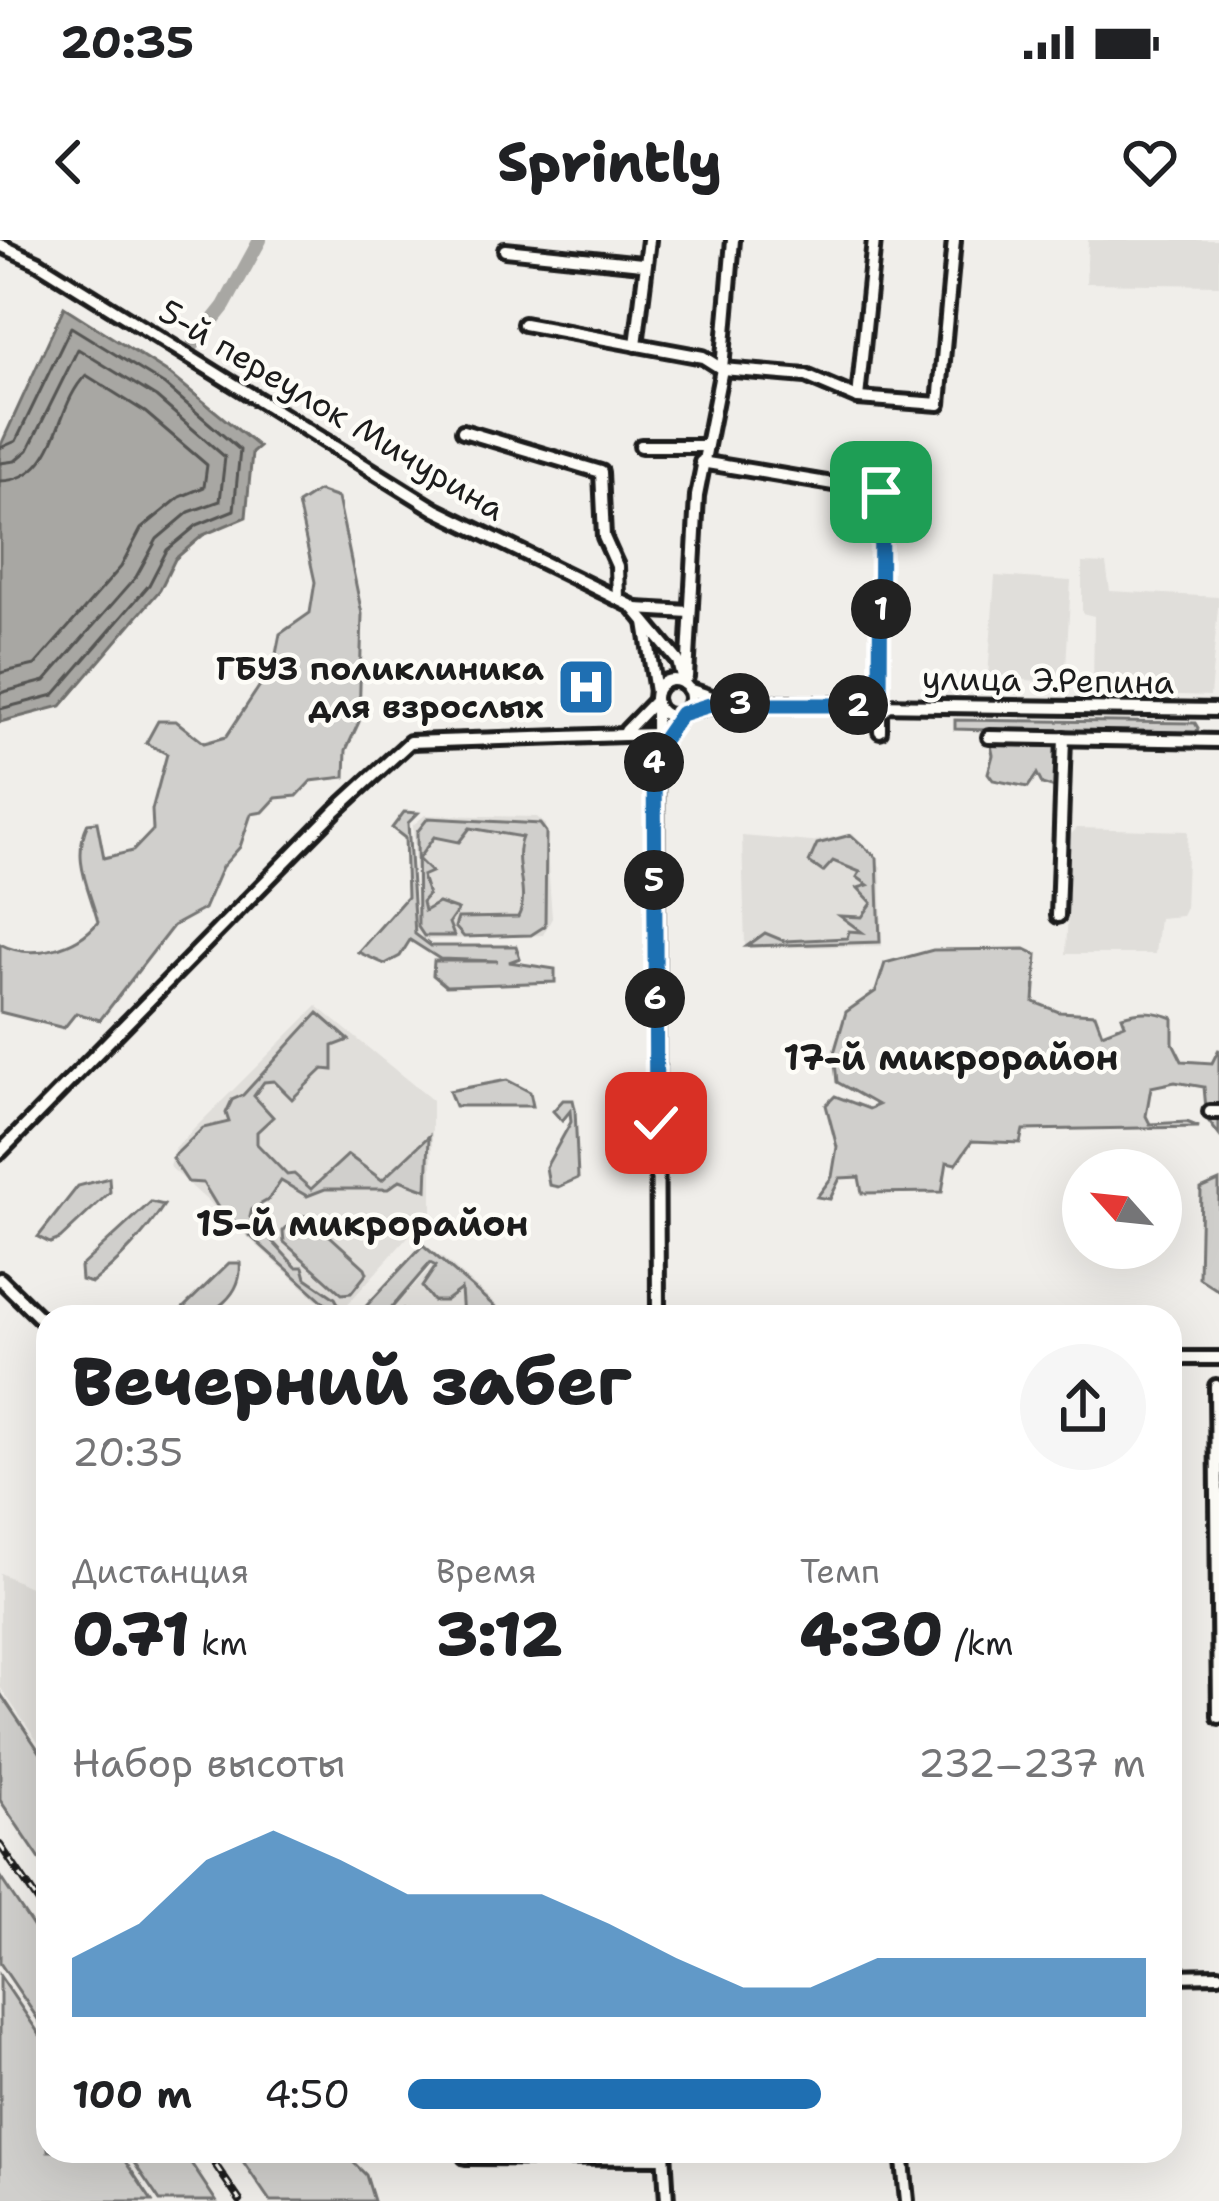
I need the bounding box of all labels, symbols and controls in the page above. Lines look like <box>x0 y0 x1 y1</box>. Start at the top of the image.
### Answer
text: 20:35 <box>60 12 194 72</box>
text: Sprintly <box>497 126 722 198</box>
icon: back <box>36 129 102 195</box>
icon: heart <box>1117 129 1183 195</box>
street label: 5-й переулок Мичурина <box>151 289 513 531</box>
pin <box>830 441 932 543</box>
icon: arrive <box>848 459 914 525</box>
pin: 1 <box>851 579 911 639</box>
text: 1 <box>873 586 889 631</box>
place label: ГБУЗ поликлиника для взрослых <box>216 646 544 729</box>
street label: улица Э.Репина <box>921 655 1175 705</box>
hospital icon: ГБУЗ поликлиника для взрослых <box>555 656 617 718</box>
pin: 3 <box>710 673 770 733</box>
pin: 2 <box>828 675 888 735</box>
text: 3 <box>728 680 752 725</box>
text: 2 <box>846 682 870 727</box>
pin: 4 <box>624 732 684 792</box>
text: 4 <box>642 739 666 784</box>
pin: 5 <box>624 850 684 910</box>
text: 5 <box>644 857 664 902</box>
pin: 6 <box>625 968 685 1028</box>
text: 6 <box>643 975 667 1020</box>
district label: 17-й микрорайон <box>783 1033 1119 1082</box>
pin <box>605 1072 707 1174</box>
icon: check <box>623 1090 689 1156</box>
north arrow <box>1062 1149 1182 1269</box>
map controls <box>1062 1149 1182 1269</box>
district label: 15-й микрорайон <box>195 1199 529 1248</box>
text: Вечерний забег <box>72 1337 632 1425</box>
button: share <box>1020 1344 1146 1470</box>
text: 20:35 <box>72 1426 183 1478</box>
text: Дистанция <box>72 1549 249 1594</box>
text: Время <box>436 1549 537 1594</box>
text: Темп <box>800 1549 880 1594</box>
text: 0.71 <box>72 1594 190 1674</box>
text: 3:12 <box>436 1594 562 1674</box>
text: 4:30 <box>800 1594 943 1674</box>
text: km <box>190 1621 248 1666</box>
text: /km <box>943 1621 1013 1666</box>
text: Набор высоты <box>72 1737 346 1789</box>
text: 232–237 m <box>918 1737 1146 1789</box>
text: 100 m <box>72 2068 192 2120</box>
text: 4:50 <box>264 2068 350 2120</box>

